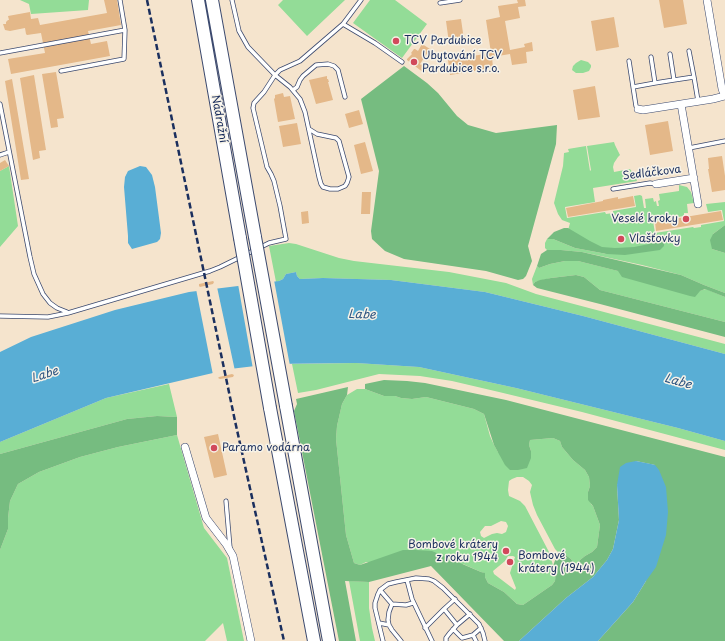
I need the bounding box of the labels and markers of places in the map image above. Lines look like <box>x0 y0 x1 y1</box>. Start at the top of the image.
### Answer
place label: TCV Pardubice <box>404 34 481 48</box>
marker: TCV Pardubice <box>391 36 401 46</box>
place label: Ubytování TCV Pardubice s.r.o. <box>422 49 502 75</box>
marker: Ubytování TCV Pardubice s.r.o. <box>409 57 419 67</box>
place label: Veselé kroky <box>611 212 678 226</box>
marker: Veselé kroky <box>681 214 691 224</box>
place label: Vlašťovky <box>629 232 680 246</box>
marker: Vlašťovky <box>616 234 626 244</box>
place label: Paramo vodárna <box>222 441 310 455</box>
marker: Paramo vodárna <box>209 443 219 453</box>
place label: Bombové krátery z roku 1944 <box>408 538 498 564</box>
marker: Bombové krátery z roku 1944 <box>501 546 511 556</box>
place label: Bombové krátery (1944) <box>518 549 594 575</box>
marker: Bombové krátery (1944) <box>505 557 515 567</box>

